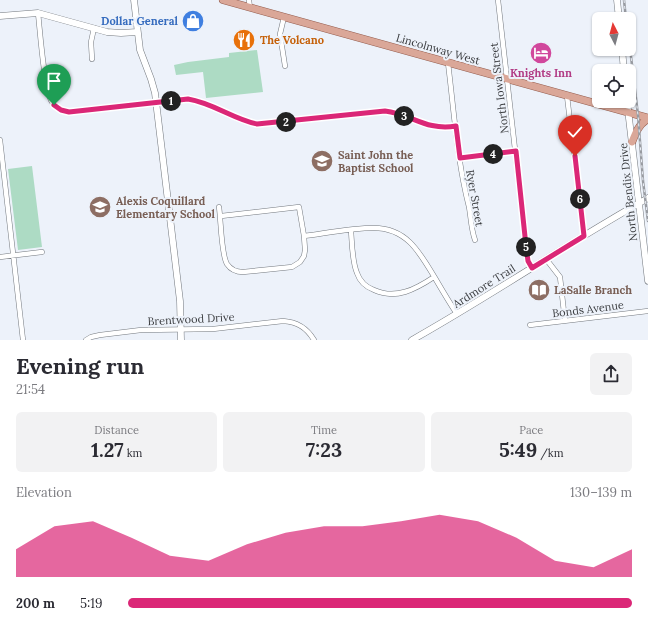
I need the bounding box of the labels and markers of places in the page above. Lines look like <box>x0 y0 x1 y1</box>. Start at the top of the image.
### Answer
shop icon: Dollar General <box>180 8 206 34</box>
place label: Dollar General <box>101 14 179 28</box>
restaurant icon: The Volcano <box>231 27 257 53</box>
place label: The Volcano <box>260 33 324 47</box>
hotel icon: Knights Inn <box>528 40 554 66</box>
pin <box>37 64 71 105</box>
place label: Knights Inn <box>510 66 572 80</box>
pin: 1 <box>161 91 181 111</box>
pin: 3 <box>394 106 414 126</box>
pin: 2 <box>276 112 296 132</box>
pin <box>558 115 592 156</box>
pin: 4 <box>483 144 503 164</box>
school or university icon: Saint John the Baptist School <box>309 148 335 174</box>
place label: Saint John the Baptist School <box>338 148 414 175</box>
pin: 6 <box>570 189 590 209</box>
school or university icon: Alexis Coquillard Elementary School <box>87 194 113 220</box>
place label: Alexis Coquillard Elementary School <box>116 194 215 221</box>
pin: 5 <box>516 237 536 257</box>
library icon: LaSalle Branch <box>526 277 552 303</box>
place label: LaSalle Branch <box>554 283 632 297</box>

